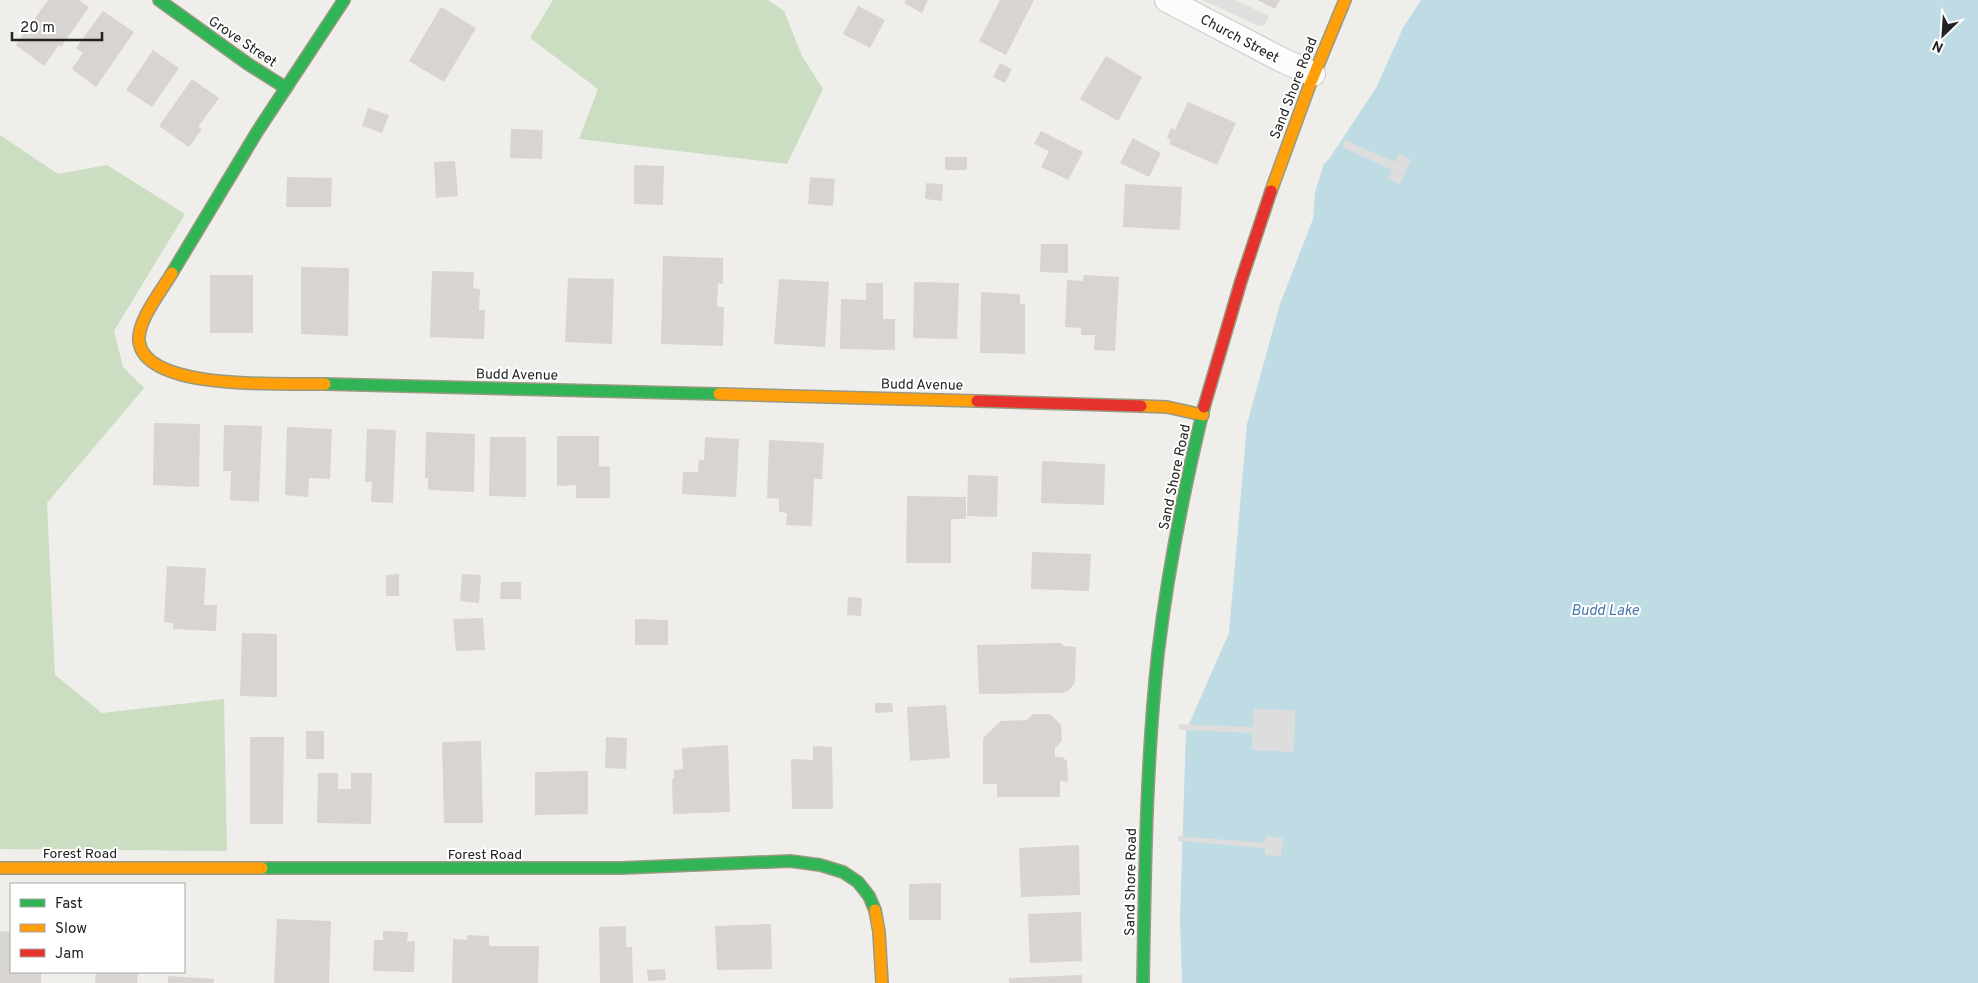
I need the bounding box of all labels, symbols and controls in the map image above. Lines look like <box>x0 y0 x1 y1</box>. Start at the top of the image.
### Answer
scale bar <box>12 10 102 42</box>
north arrow <box>1918 10 1968 60</box>
street label: Church Street <box>1197 11 1282 67</box>
street label: Grove Street <box>205 13 280 71</box>
text: 20 m <box>20 19 55 38</box>
street label: Sand Shore Road <box>1267 35 1322 142</box>
text: N <box>1930 36 1946 55</box>
street label: Budd Avenue <box>476 366 558 385</box>
street label: Budd Avenue <box>881 376 963 395</box>
street label: Sand Shore Road <box>1156 423 1195 532</box>
water label: Budd Lake <box>1571 602 1639 621</box>
street label: Sand Shore Road <box>1122 828 1141 936</box>
street label: Forest Road <box>43 846 117 863</box>
street label: Forest Road <box>448 847 522 864</box>
legend <box>10 883 185 973</box>
text: Fast <box>55 895 83 914</box>
text: Slow <box>55 920 87 939</box>
text: Jam <box>55 945 84 964</box>

